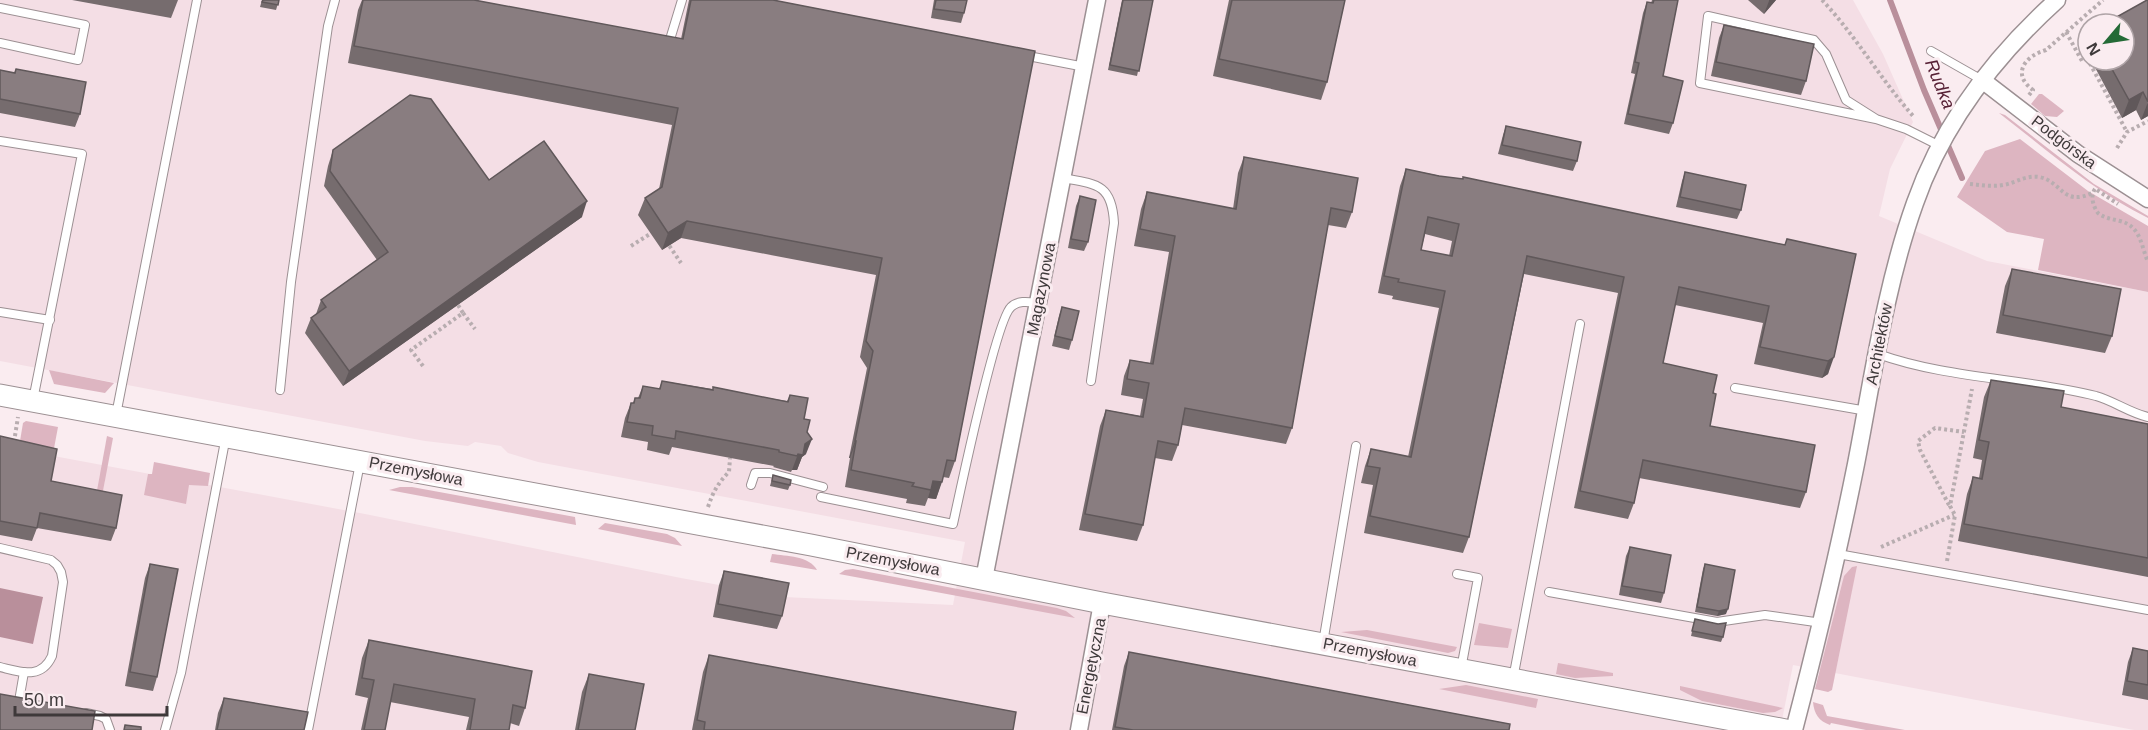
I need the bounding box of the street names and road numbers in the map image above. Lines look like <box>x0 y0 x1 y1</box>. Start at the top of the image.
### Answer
street label: Podgórska <box>2028 112 2100 172</box>
street label: Magazynowa <box>1024 241 1058 337</box>
street label: Architektów <box>1863 301 1895 386</box>
street label: Przemysłowa <box>368 454 464 488</box>
street label: Przemysłowa <box>845 544 941 578</box>
street label: Energetyczna <box>1073 616 1109 716</box>
street label: Przemysłowa <box>1322 635 1418 669</box>

